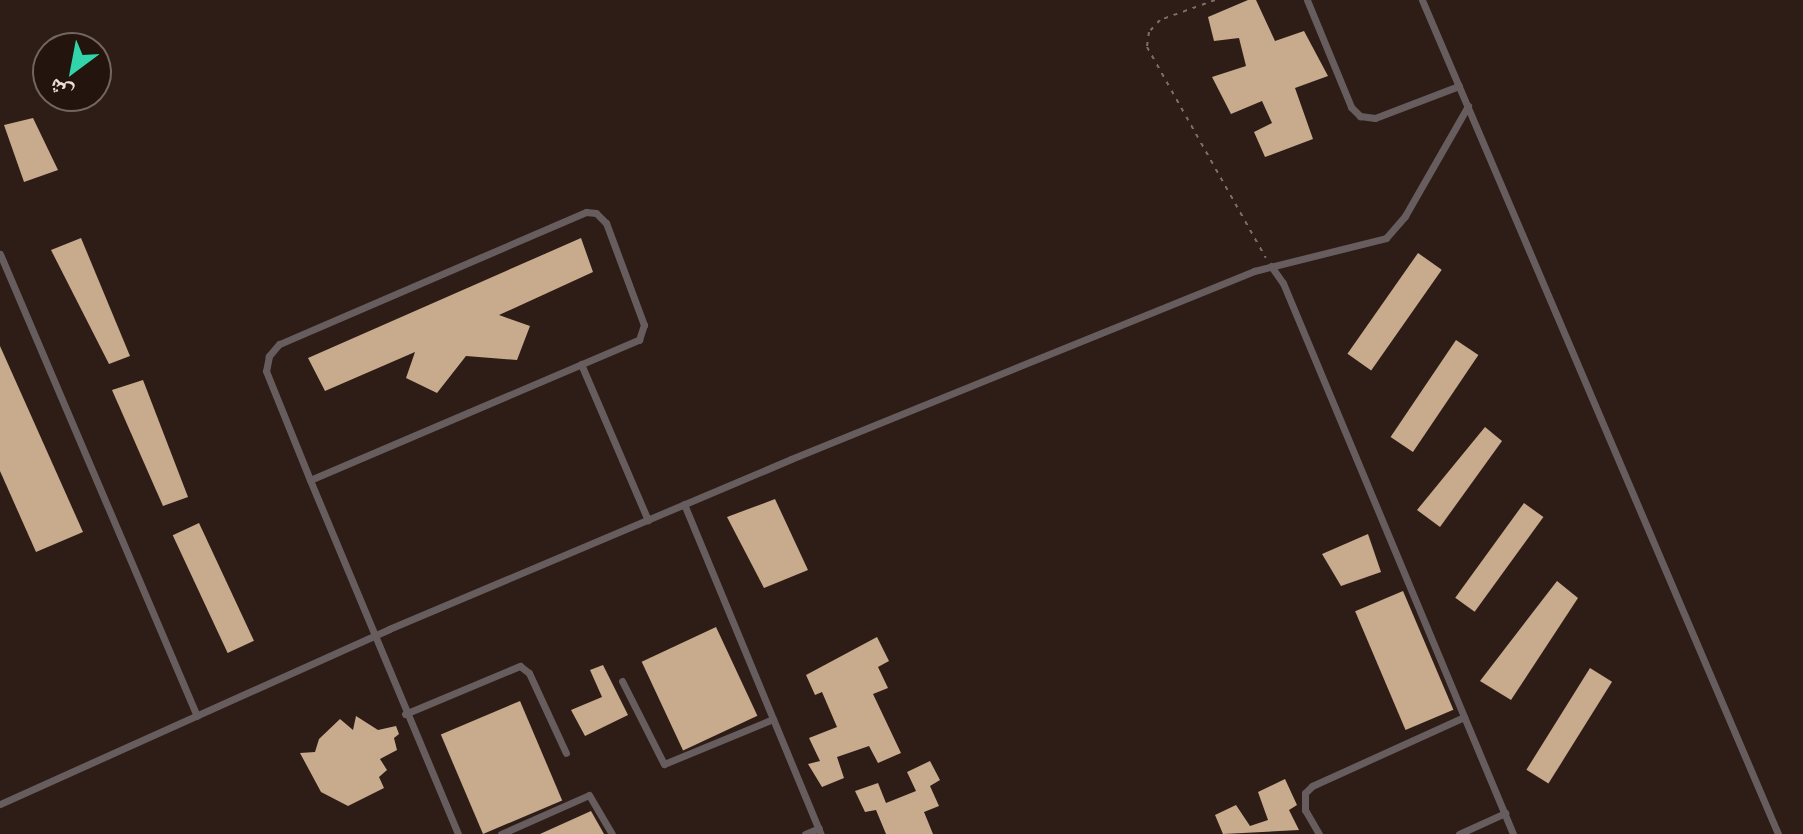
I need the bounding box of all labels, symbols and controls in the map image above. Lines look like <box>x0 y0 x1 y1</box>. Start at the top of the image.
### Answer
north arrow <box>32 32 112 112</box>
text: ش <box>44 74 77 108</box>

